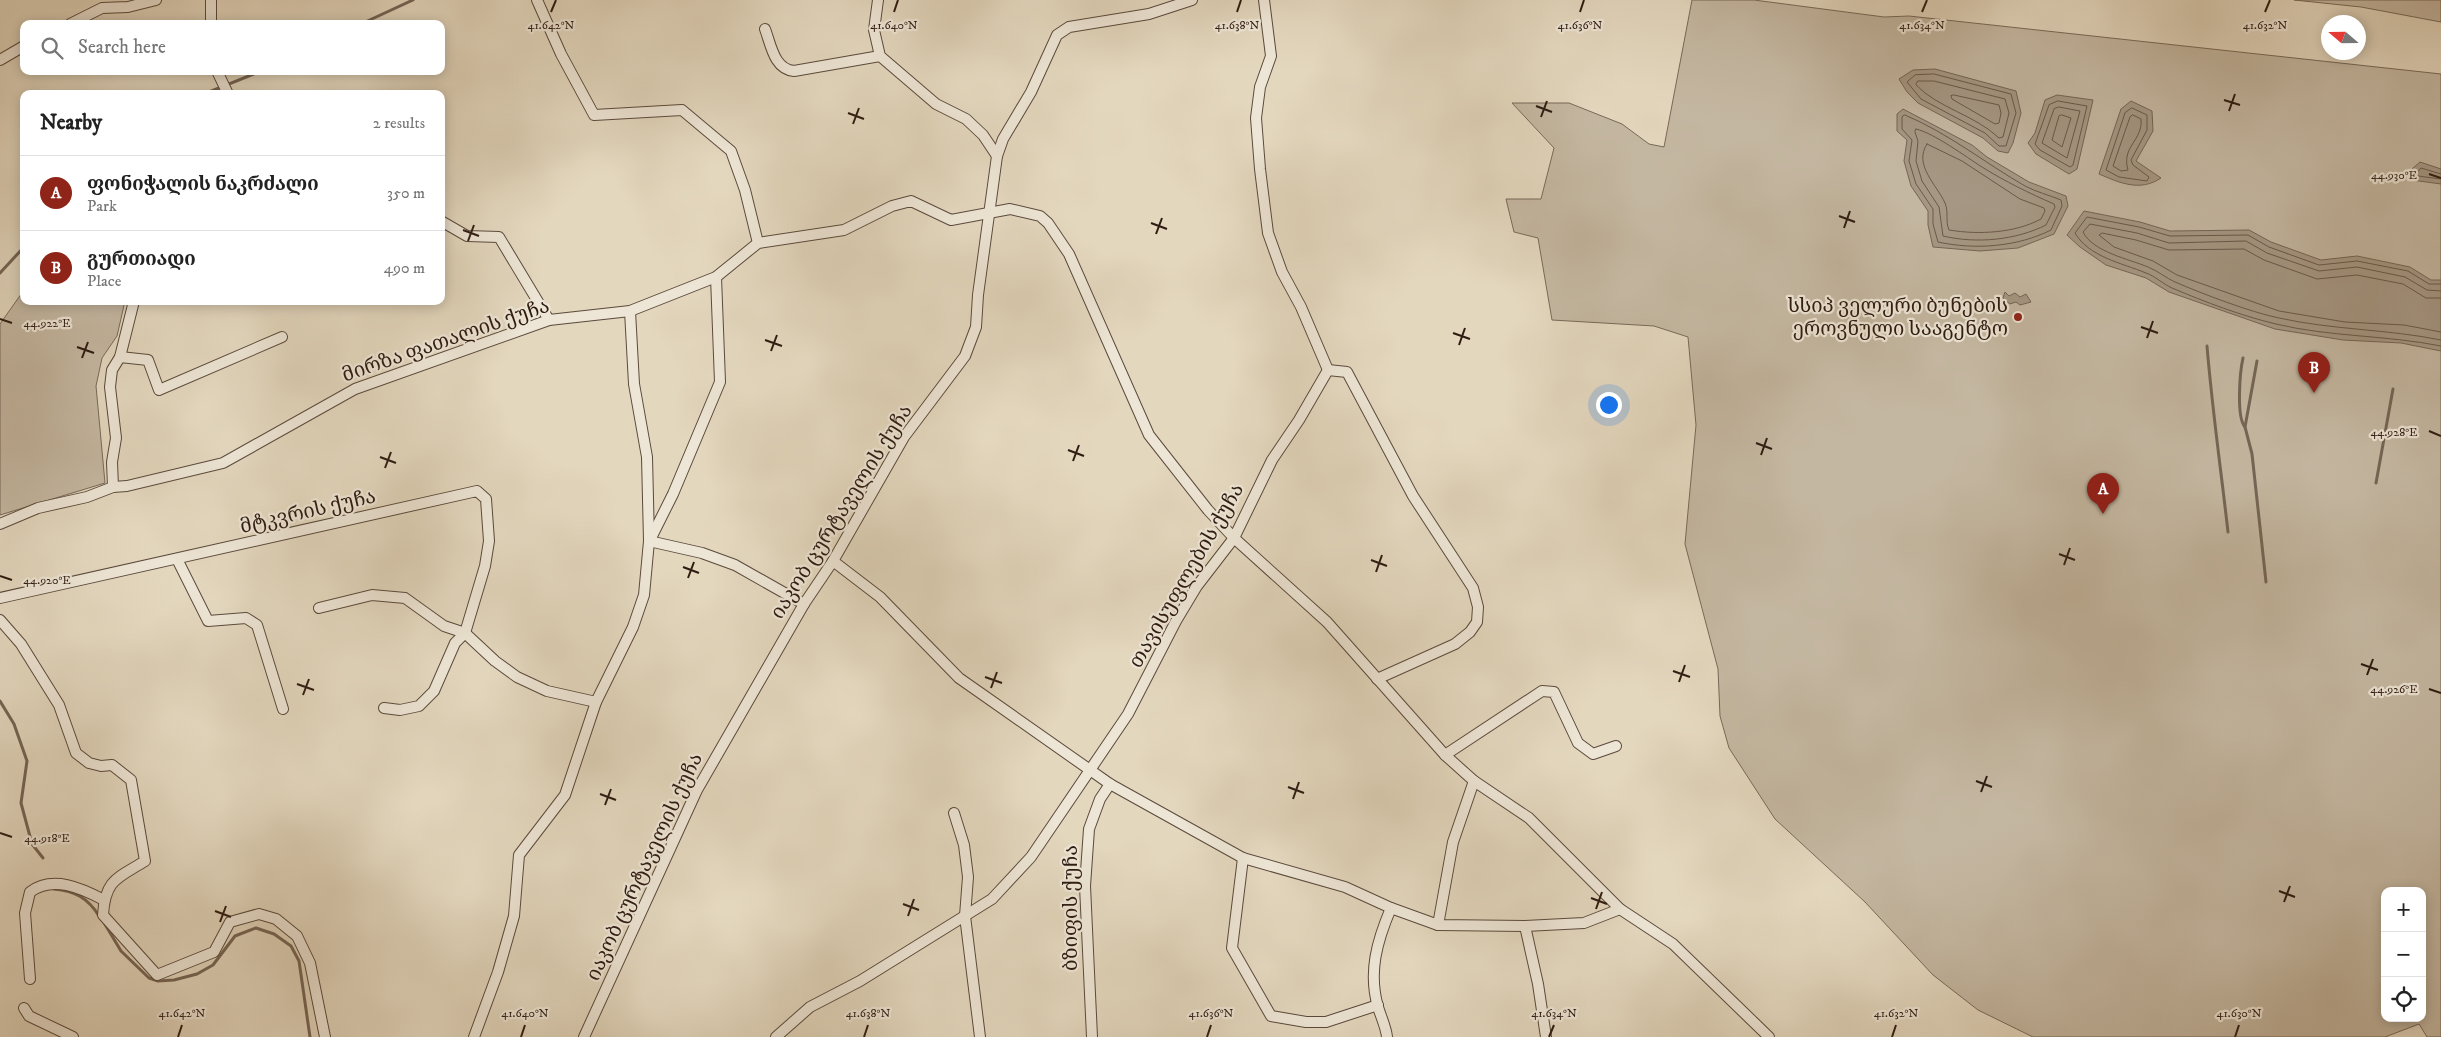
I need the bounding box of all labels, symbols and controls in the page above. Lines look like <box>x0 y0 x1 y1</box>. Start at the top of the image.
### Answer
north arrow <box>2321 15 2366 60</box>
text: 41.642°N <box>528 18 575 33</box>
text: 41.640°N <box>870 18 918 33</box>
text: 41.638°N <box>1215 18 1259 33</box>
text: 41.636°N <box>1558 18 1603 33</box>
text: 41.634°N <box>1899 18 1945 33</box>
text: 41.632°N <box>2243 18 2287 33</box>
search box <box>20 20 445 75</box>
icon: search <box>38 34 66 62</box>
text: Search here <box>78 36 166 59</box>
text: Nearby <box>40 110 102 136</box>
text: 2 results <box>373 113 425 133</box>
text: 44.930°E <box>2371 168 2418 183</box>
text: ფონიჭალის ნაკრძალი <box>87 173 319 196</box>
text: A <box>51 183 61 203</box>
text: 350 m <box>387 183 425 203</box>
text: Park <box>87 196 117 216</box>
text: გურთიადი <box>87 248 196 271</box>
text: B <box>51 258 61 278</box>
text: 490 m <box>384 258 425 278</box>
text: Place <box>87 271 121 291</box>
street label: მირზა ფათალის ქუჩა <box>339 294 553 388</box>
place label: სსიპ ველური ბუნების ეროვნული სააგენტო <box>1787 294 2008 342</box>
marker: სსიპ ველური ბუნების ეროვნული სააგენტო <box>2012 311 2024 323</box>
text: 44.922°E <box>23 316 71 331</box>
pin: B <box>2298 352 2330 393</box>
your location <box>1596 392 1622 418</box>
street label: იაკობ ცურტაველის ქუჩა <box>766 400 918 624</box>
text: 44.928°E <box>2370 425 2418 440</box>
pin: A <box>2087 473 2119 514</box>
street label: თავისუფლების ქუჩა <box>1124 479 1250 673</box>
street label: მტკვრის ქუჩა <box>238 484 378 540</box>
text: 44.920°E <box>23 573 71 588</box>
text: 44.926°E <box>2370 682 2418 697</box>
street label: იაკობ ცურტაველის ქუჩა <box>581 749 709 985</box>
text: 44.918°E <box>24 831 70 846</box>
street label: ბზიფის ქუჩა <box>1059 845 1084 971</box>
map controls <box>2381 887 2426 1022</box>
button: + <box>2381 887 2426 932</box>
button: − <box>2381 932 2426 977</box>
button: locate <box>2381 977 2426 1022</box>
text: 41.642°N <box>159 1006 206 1021</box>
text: 41.640°N <box>501 1006 549 1021</box>
text: 41.638°N <box>846 1006 890 1021</box>
text: 41.636°N <box>1189 1006 1234 1021</box>
text: 41.634°N <box>1531 1006 1577 1021</box>
text: 41.632°N <box>1874 1006 1918 1021</box>
text: 41.630°N <box>2216 1006 2262 1021</box>

